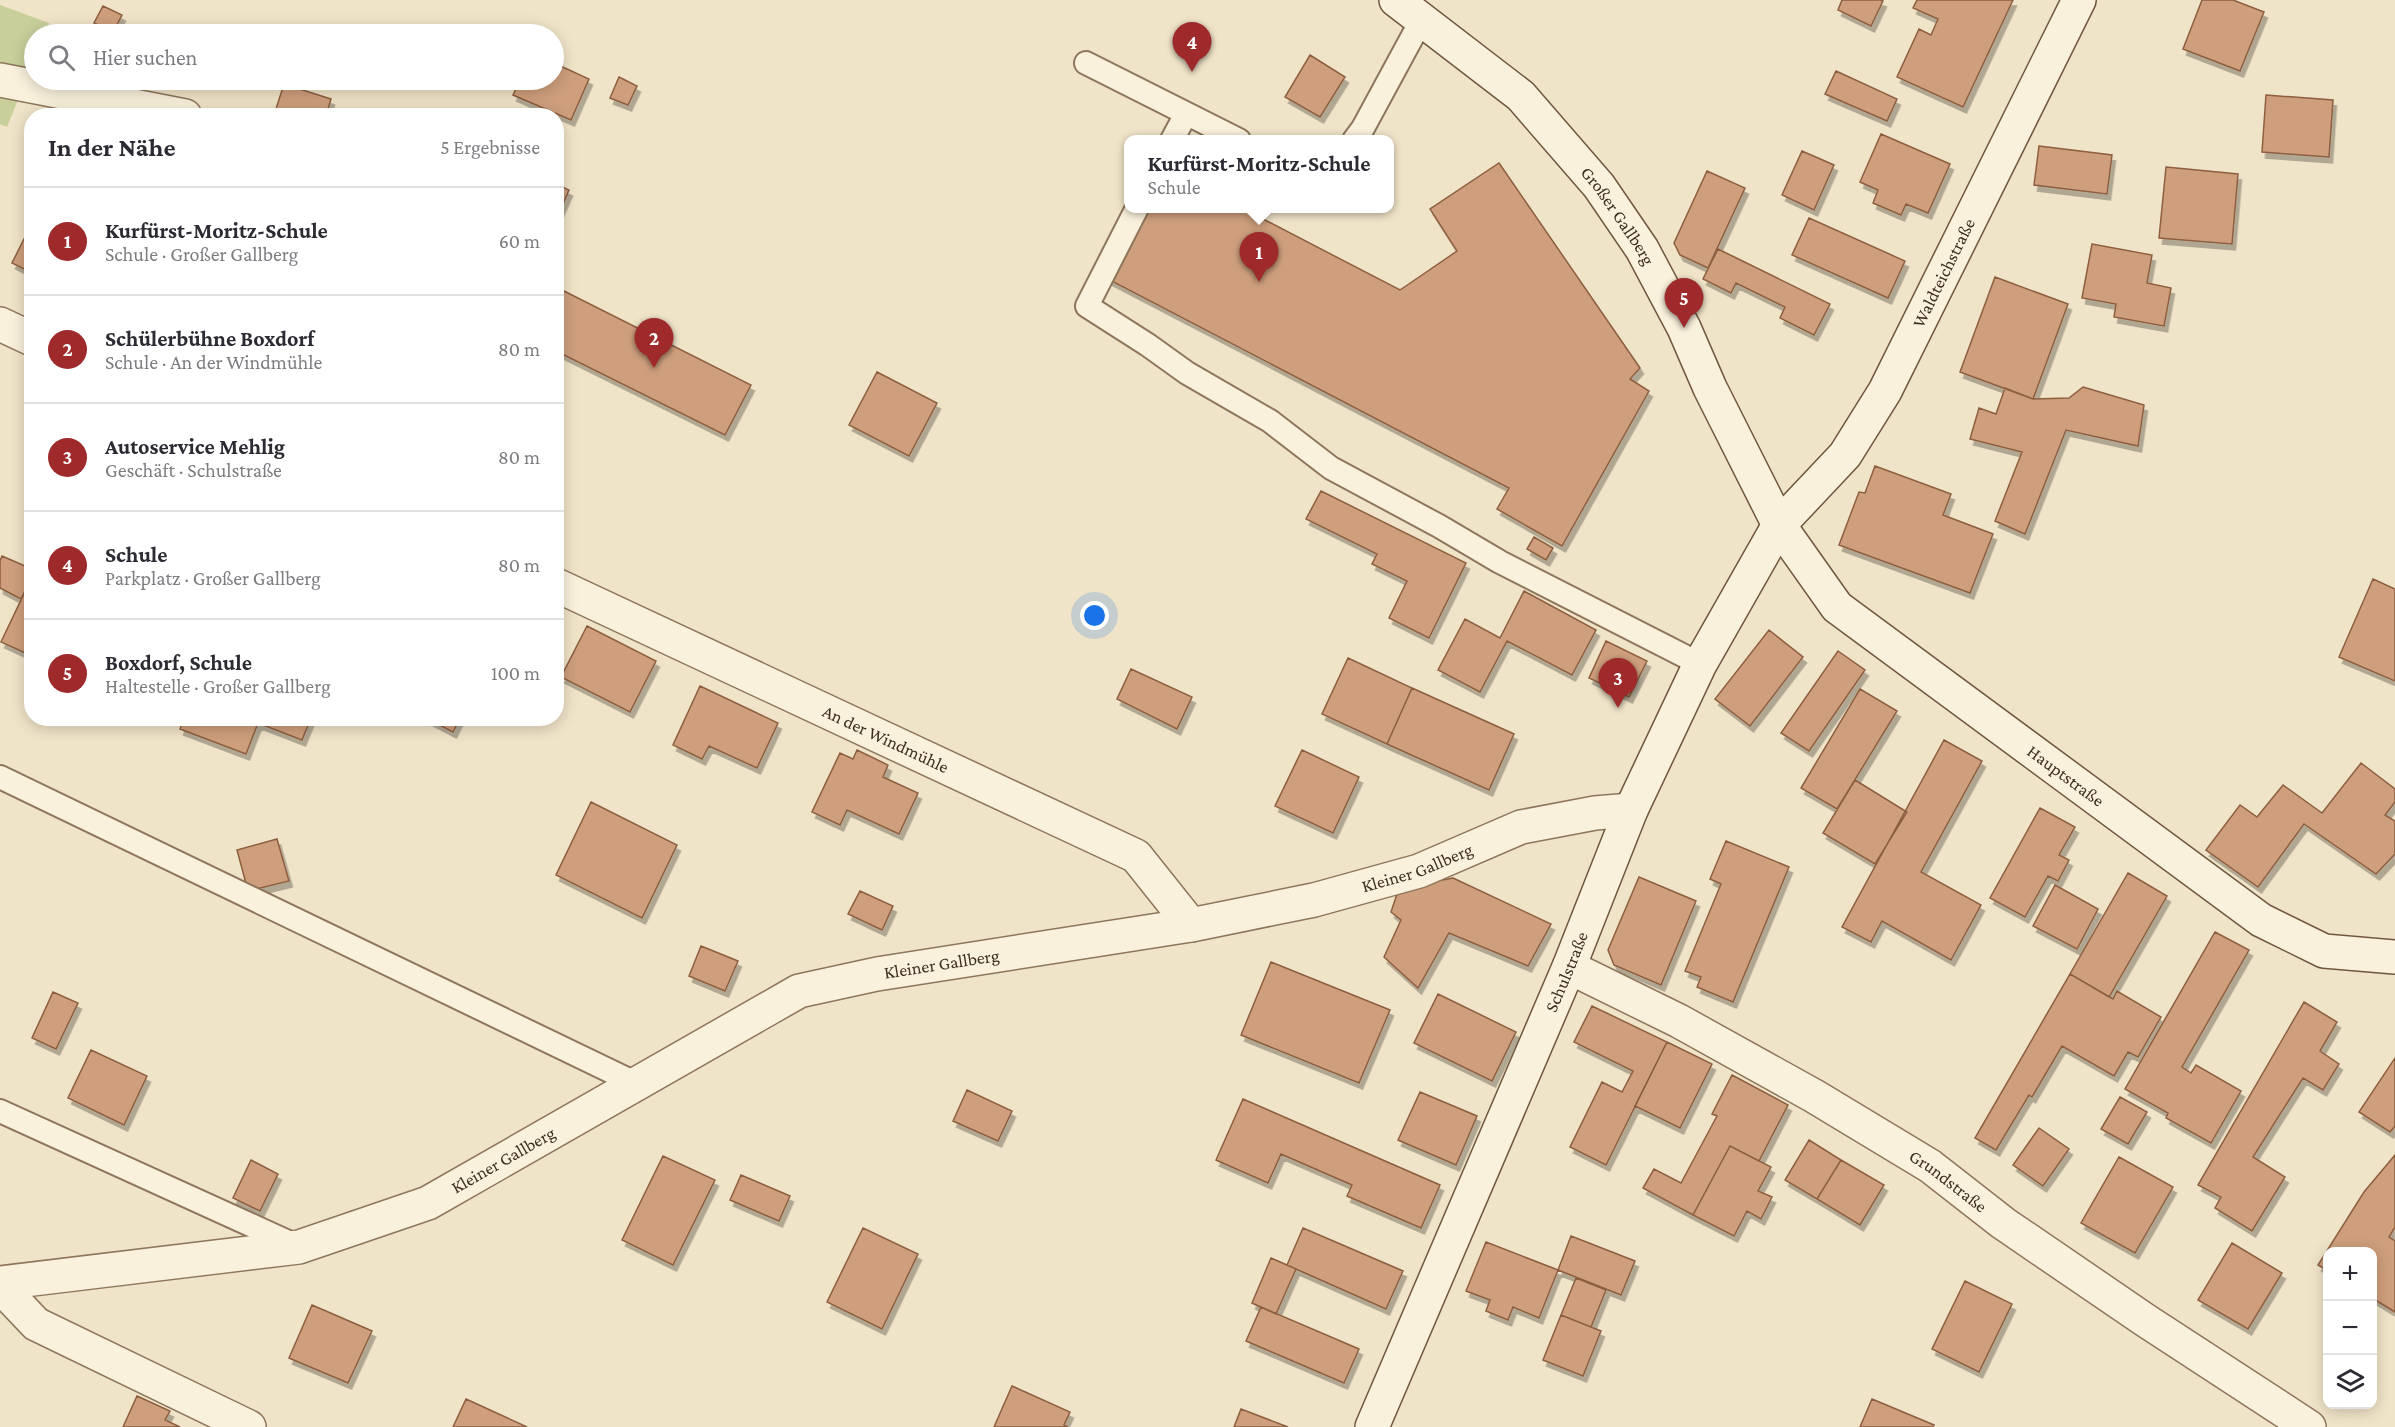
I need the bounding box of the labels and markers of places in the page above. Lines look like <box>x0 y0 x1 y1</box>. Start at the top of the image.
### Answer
pin: 4 <box>1172 22 1212 72</box>
pin: 1 <box>1240 232 1278 282</box>
pin: 5 <box>1664 278 1704 328</box>
pin: 2 <box>634 318 674 368</box>
pin: 3 <box>1598 658 1638 708</box>

